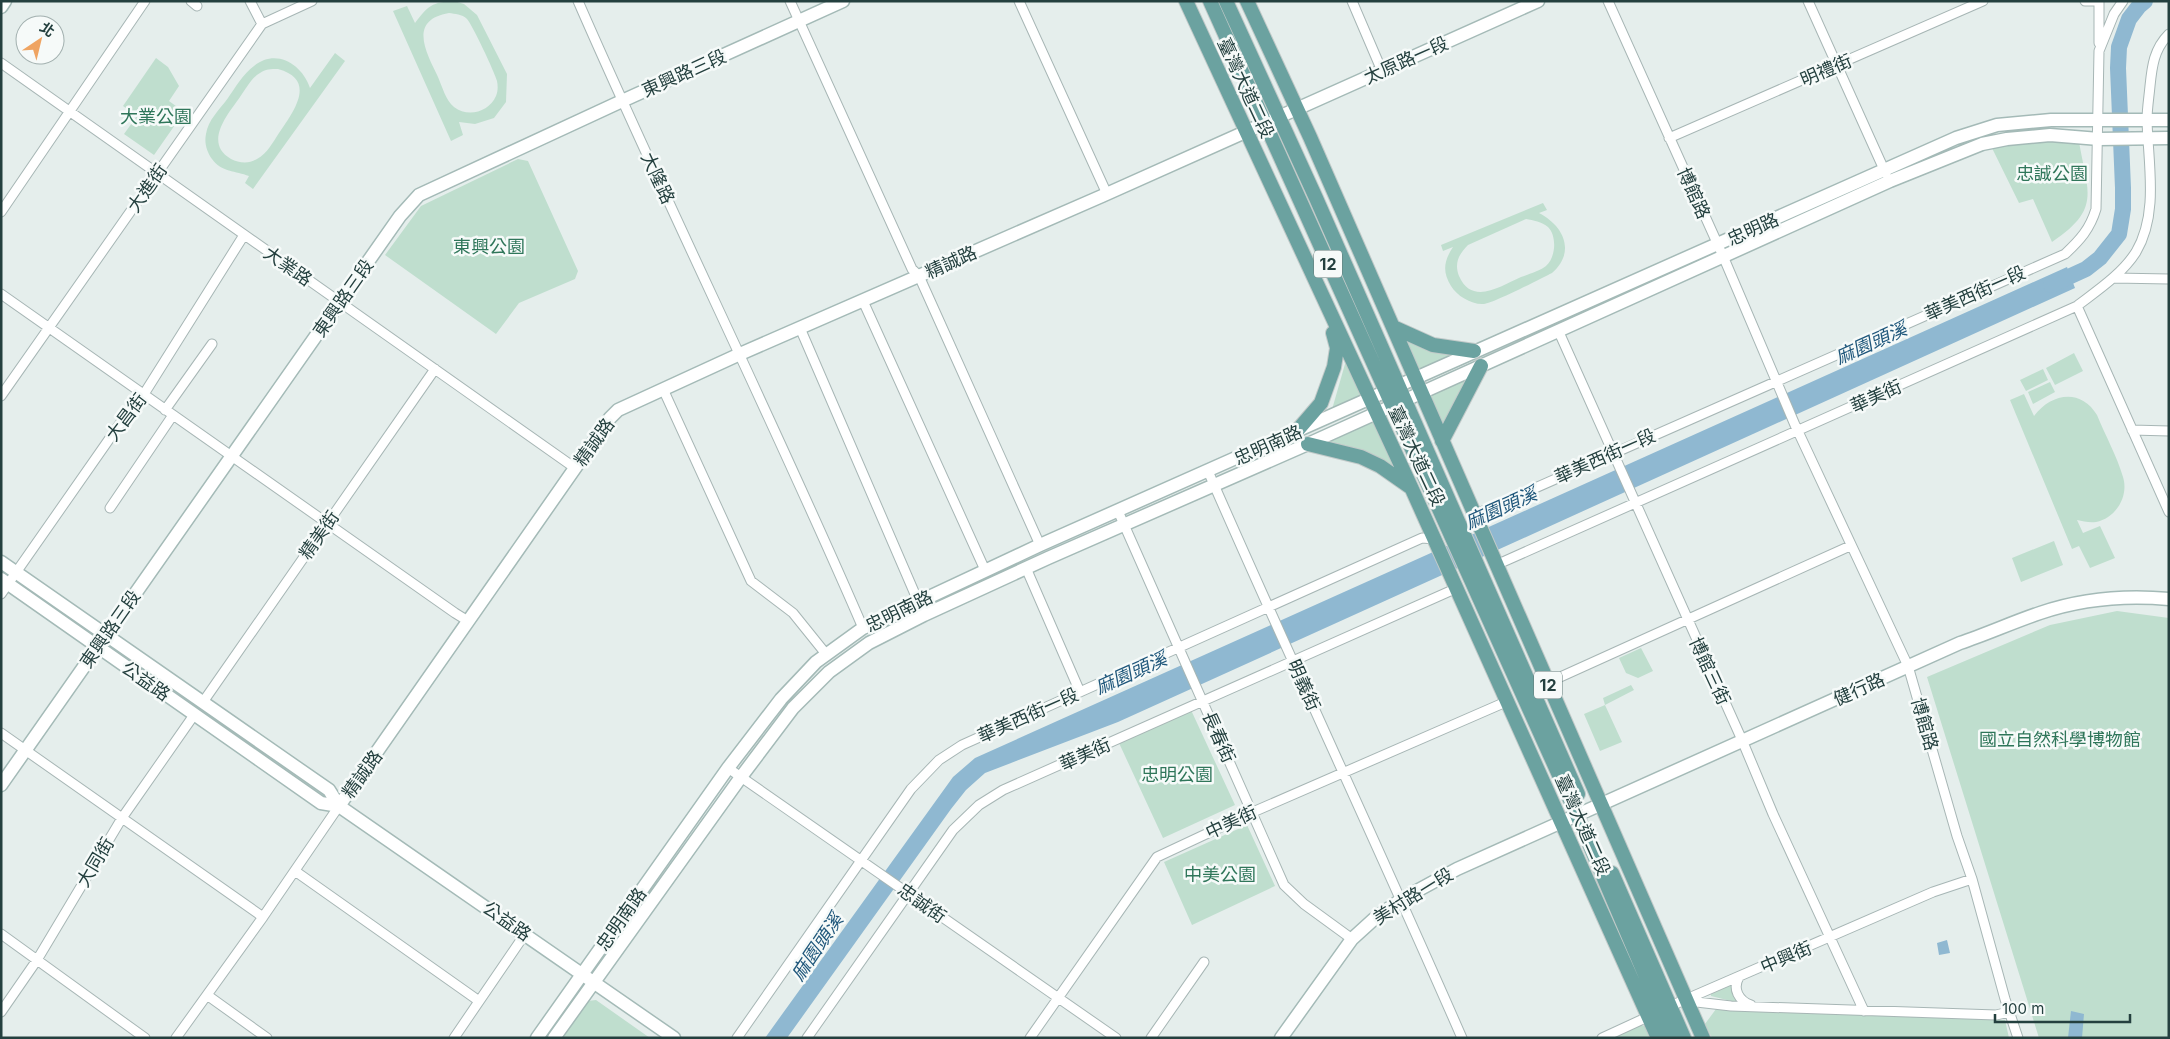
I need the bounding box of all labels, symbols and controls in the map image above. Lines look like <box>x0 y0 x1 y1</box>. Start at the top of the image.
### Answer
north arrow <box>15 15 65 65</box>
text: 北 <box>37 18 58 40</box>
street label: 太原路一段 <box>1361 32 1451 88</box>
street label: 臺灣大道二段 <box>1214 35 1278 141</box>
street label: 東興路三段 <box>639 45 729 101</box>
street label: 明禮街 <box>1797 50 1855 90</box>
park label: 大業公園 <box>120 106 192 127</box>
street label: 大隆路 <box>637 149 679 207</box>
street label: 大進街 <box>123 160 171 216</box>
park label: 忠誠公園 <box>2016 163 2088 184</box>
street label: 博館路 <box>1673 164 1715 222</box>
street label: 忠明路 <box>1724 208 1782 250</box>
park label: 東興公園 <box>453 236 525 257</box>
street label: 精誠路 <box>922 241 980 283</box>
street label: 大業路 <box>260 242 316 290</box>
road number: 12 <box>1314 250 1342 278</box>
street label: 東興路三段 <box>309 255 377 341</box>
street label: 華美西街一段 <box>1921 261 2029 325</box>
water label: 麻園頭溪 <box>1832 316 1913 369</box>
street label: 華美街 <box>1847 375 1905 417</box>
street label: 大昌街 <box>101 389 151 445</box>
street label: 臺灣大道二段 <box>1385 403 1449 509</box>
street label: 精誠路 <box>570 414 618 470</box>
street label: 忠明南路 <box>1231 421 1305 469</box>
street label: 華美西街一段 <box>1551 424 1659 488</box>
water label: 麻園頭溪 <box>1462 481 1543 534</box>
street label: 精美街 <box>295 507 343 563</box>
street label: 東興路三段 <box>76 586 144 672</box>
street label: 忠明南路 <box>862 586 936 636</box>
street label: 博館三街 <box>1685 634 1735 708</box>
water label: 麻園頭溪 <box>1092 646 1173 699</box>
street label: 明義街 <box>1283 656 1325 714</box>
street label: 公益路 <box>118 657 174 705</box>
street label: 健行路 <box>1830 668 1888 710</box>
road number: 12 <box>1534 672 1562 698</box>
street label: 華美西街一段 <box>974 683 1082 747</box>
street label: 博館路 <box>1907 695 1943 753</box>
street label: 長春街 <box>1198 708 1240 766</box>
park label: 國立自然科學博物館 <box>1979 729 2141 750</box>
street label: 華美街 <box>1056 733 1114 775</box>
street label: 精誠路 <box>338 746 386 802</box>
park label: 忠明公園 <box>1141 764 1213 785</box>
street label: 臺灣大道二段 <box>1551 771 1615 879</box>
street label: 中美街 <box>1202 801 1260 843</box>
street label: 大同街 <box>72 833 118 891</box>
street label: 美村路一段 <box>1369 863 1457 929</box>
park label: 中美公園 <box>1184 864 1256 885</box>
street label: 忠誠街 <box>894 879 950 927</box>
street label: 忠明南路 <box>592 883 650 955</box>
street label: 公益路 <box>479 897 535 945</box>
water label: 麻園頭溪 <box>786 907 849 985</box>
street label: 中興街 <box>1757 937 1815 977</box>
scale bar <box>1995 992 2130 1024</box>
text: 100 m <box>2002 999 2044 1018</box>

